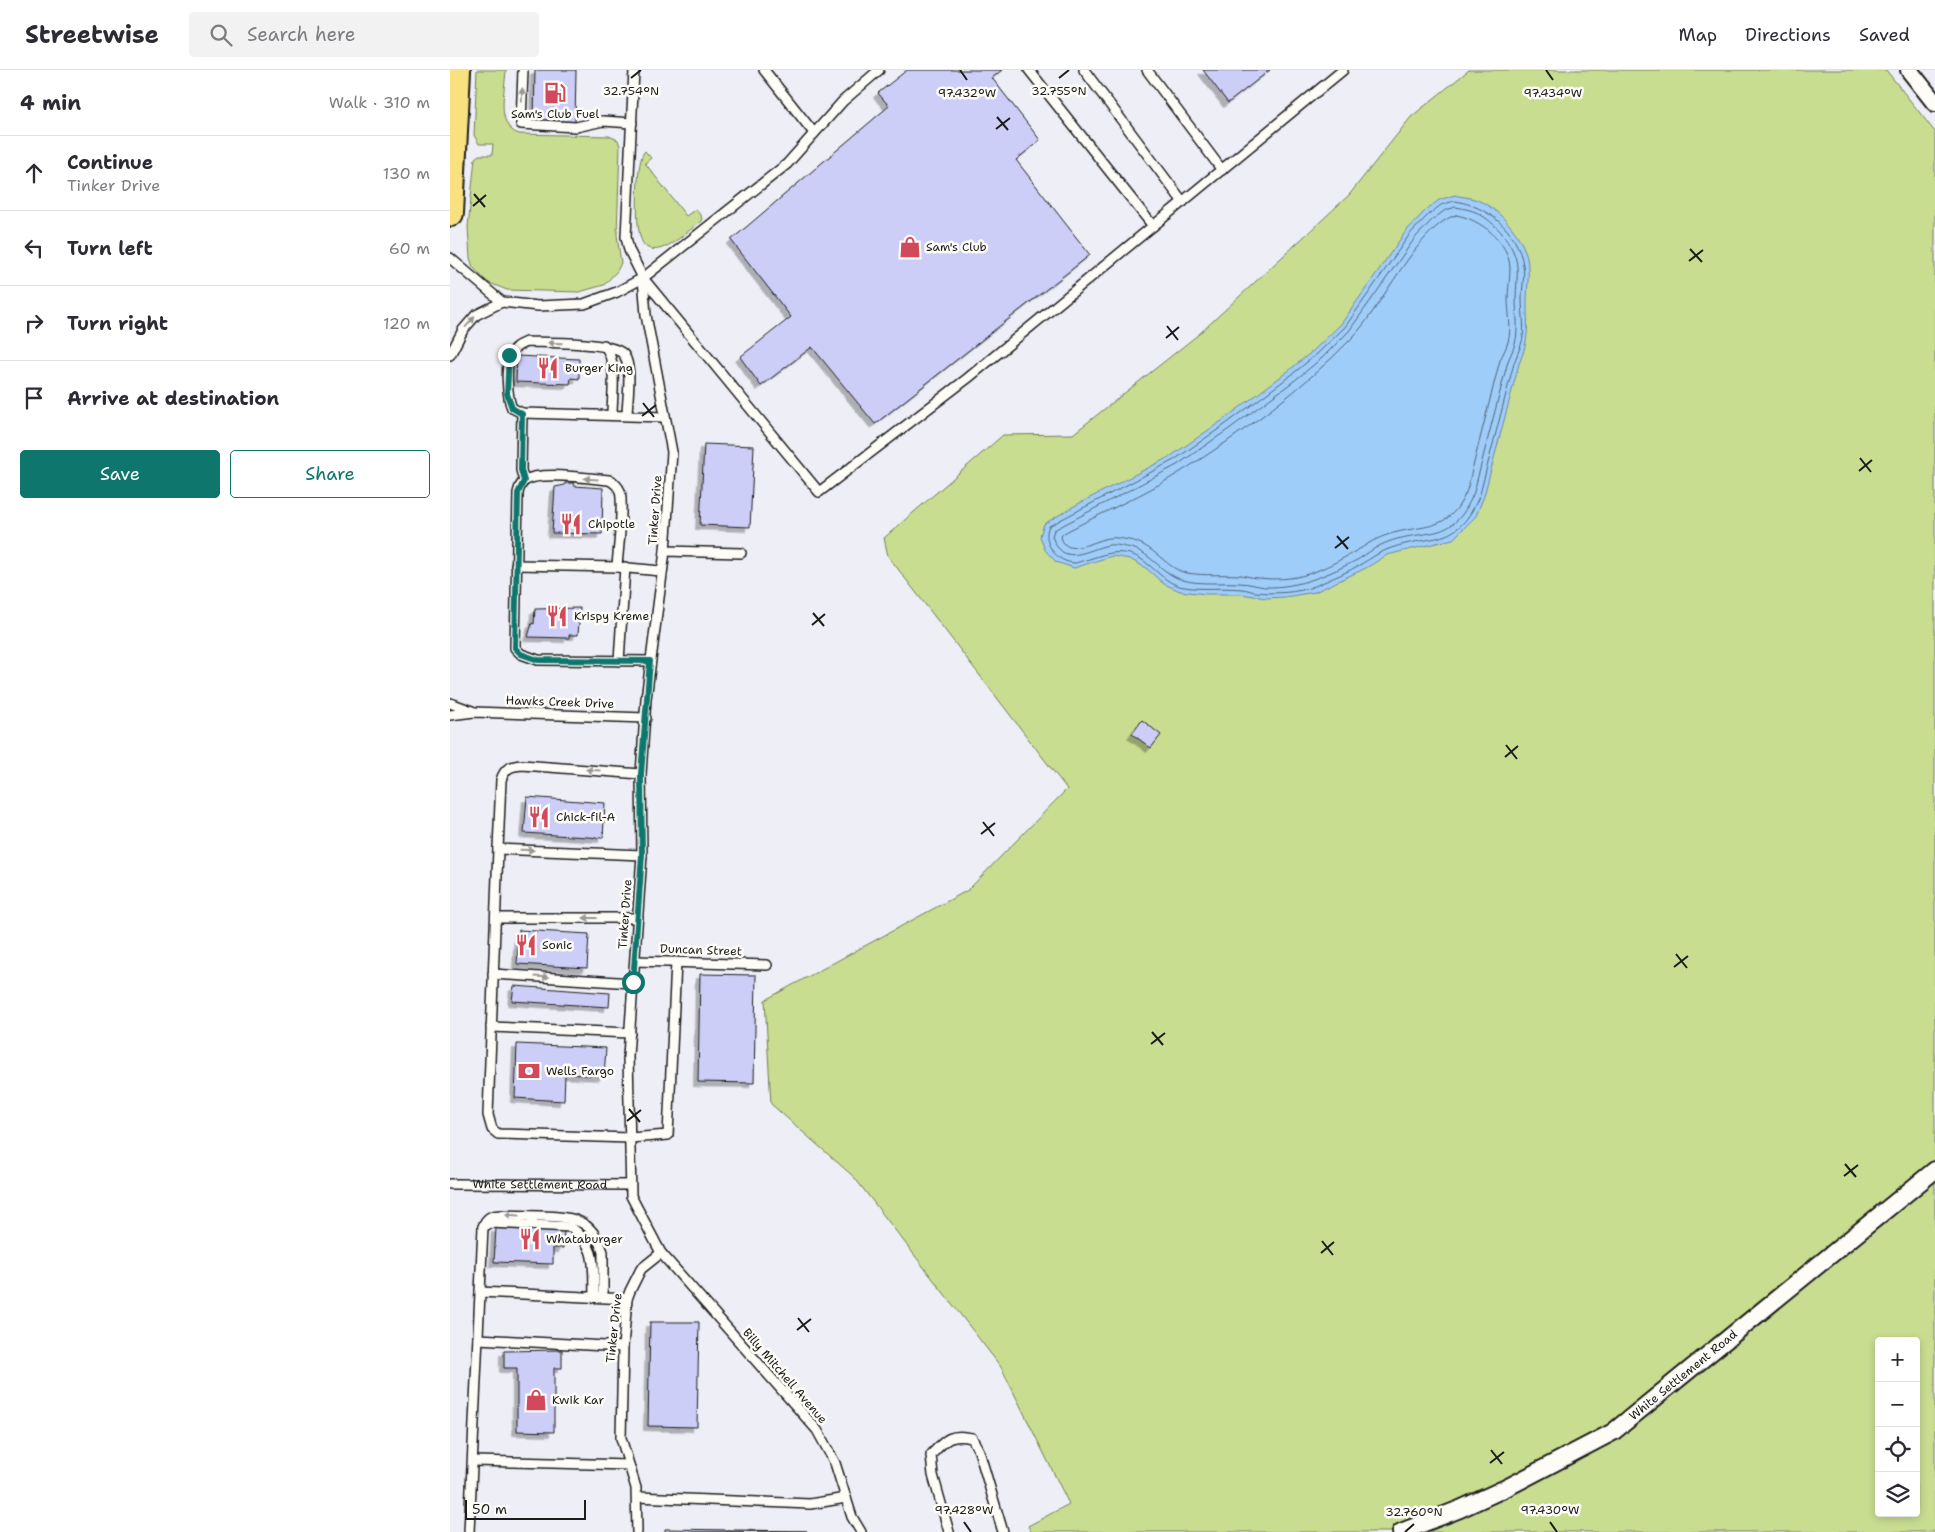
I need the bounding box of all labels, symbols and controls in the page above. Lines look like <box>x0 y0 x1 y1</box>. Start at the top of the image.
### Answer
search box <box>189 12 539 57</box>
text: Streetwise <box>25 19 159 51</box>
icon: search <box>207 21 235 49</box>
text: Search here <box>247 22 356 47</box>
text: Map <box>1679 23 1717 47</box>
text: Directions <box>1745 23 1831 47</box>
text: Saved <box>1859 23 1910 47</box>
fuel station icon: Sam's Club Fuel <box>542 80 568 106</box>
text: 32.754°N <box>603 83 659 99</box>
text: 32.755°N <box>1031 83 1087 99</box>
text: 97.432°W <box>938 85 996 101</box>
text: 97.434°W <box>1524 85 1582 101</box>
one-way arrow <box>518 87 526 103</box>
text: 4 min <box>20 89 81 117</box>
text: Walk · 310 m <box>329 92 430 113</box>
place label: Sam's Club Fuel <box>511 106 599 122</box>
text: Continue <box>67 150 153 175</box>
icon: ahead <box>20 159 48 187</box>
text: 130 m <box>383 163 430 184</box>
text: Tinker Drive <box>67 175 160 196</box>
icon: left <box>20 234 48 262</box>
shop icon: Sam's Club <box>897 234 923 260</box>
text: Turn left <box>67 236 153 261</box>
text: 60 m <box>389 238 430 259</box>
place label: Sam's Club <box>926 239 987 255</box>
icon: right <box>20 309 48 337</box>
text: Turn right <box>67 311 168 336</box>
text: 120 m <box>383 313 430 334</box>
one-way arrow <box>464 317 476 329</box>
one-way arrow <box>547 339 563 347</box>
route end <box>498 344 521 367</box>
restaurant icon: Burger King <box>535 355 561 381</box>
place label: Burger King <box>565 360 633 376</box>
icon: arrive <box>20 384 48 412</box>
text: Arrive at destination <box>67 386 279 411</box>
button: Save <box>20 450 220 498</box>
button: Share <box>230 450 430 498</box>
one-way arrow <box>583 474 599 482</box>
street label: Tinker Drive <box>645 474 665 545</box>
restaurant icon: Chipotle <box>558 511 584 537</box>
place label: Chipotle <box>588 516 635 532</box>
restaurant icon: Krispy Kreme <box>544 603 570 629</box>
place label: Krispy Kreme <box>574 608 649 624</box>
street label: Hawks Creek Drive <box>505 692 615 712</box>
one-way arrow <box>584 766 600 774</box>
restaurant icon: Chick-fil-A <box>526 804 552 830</box>
place label: Chick-fil-A <box>556 809 616 825</box>
one-way arrow <box>519 846 535 854</box>
street label: Tinker Drive <box>615 878 635 949</box>
one-way arrow <box>581 914 597 922</box>
restaurant icon: Sonic <box>513 932 539 958</box>
place label: Sonic <box>542 937 572 953</box>
street label: Duncan Street <box>660 941 742 959</box>
route start <box>622 971 645 994</box>
one-way arrow <box>534 974 550 982</box>
bank icon: Wells Fargo <box>516 1058 542 1084</box>
place label: Wells Fargo <box>546 1063 614 1079</box>
street label: White Settlement Road <box>473 1176 608 1193</box>
one-way arrow <box>503 1211 519 1219</box>
restaurant icon: Whataburger <box>517 1226 543 1252</box>
place label: Whataburger <box>546 1231 623 1247</box>
street label: Tinker Drive <box>602 1292 626 1364</box>
street label: Billy Mitchell Avenue <box>739 1325 831 1427</box>
street label: White Settlement Road <box>1626 1326 1741 1424</box>
map controls <box>1875 1337 1920 1517</box>
button: + <box>1875 1337 1920 1382</box>
button: − <box>1875 1382 1920 1427</box>
shop icon: Kwik Kar <box>523 1387 549 1413</box>
place label: Kwik Kar <box>552 1392 604 1408</box>
button: locate <box>1875 1427 1920 1472</box>
button: layers <box>1875 1472 1920 1517</box>
scale bar <box>465 1497 586 1520</box>
text: 50 m <box>472 1500 507 1518</box>
text: 97.428°W <box>935 1502 993 1518</box>
text: 97.430°W <box>1520 1502 1580 1518</box>
text: 32.760°N <box>1385 1504 1443 1520</box>

